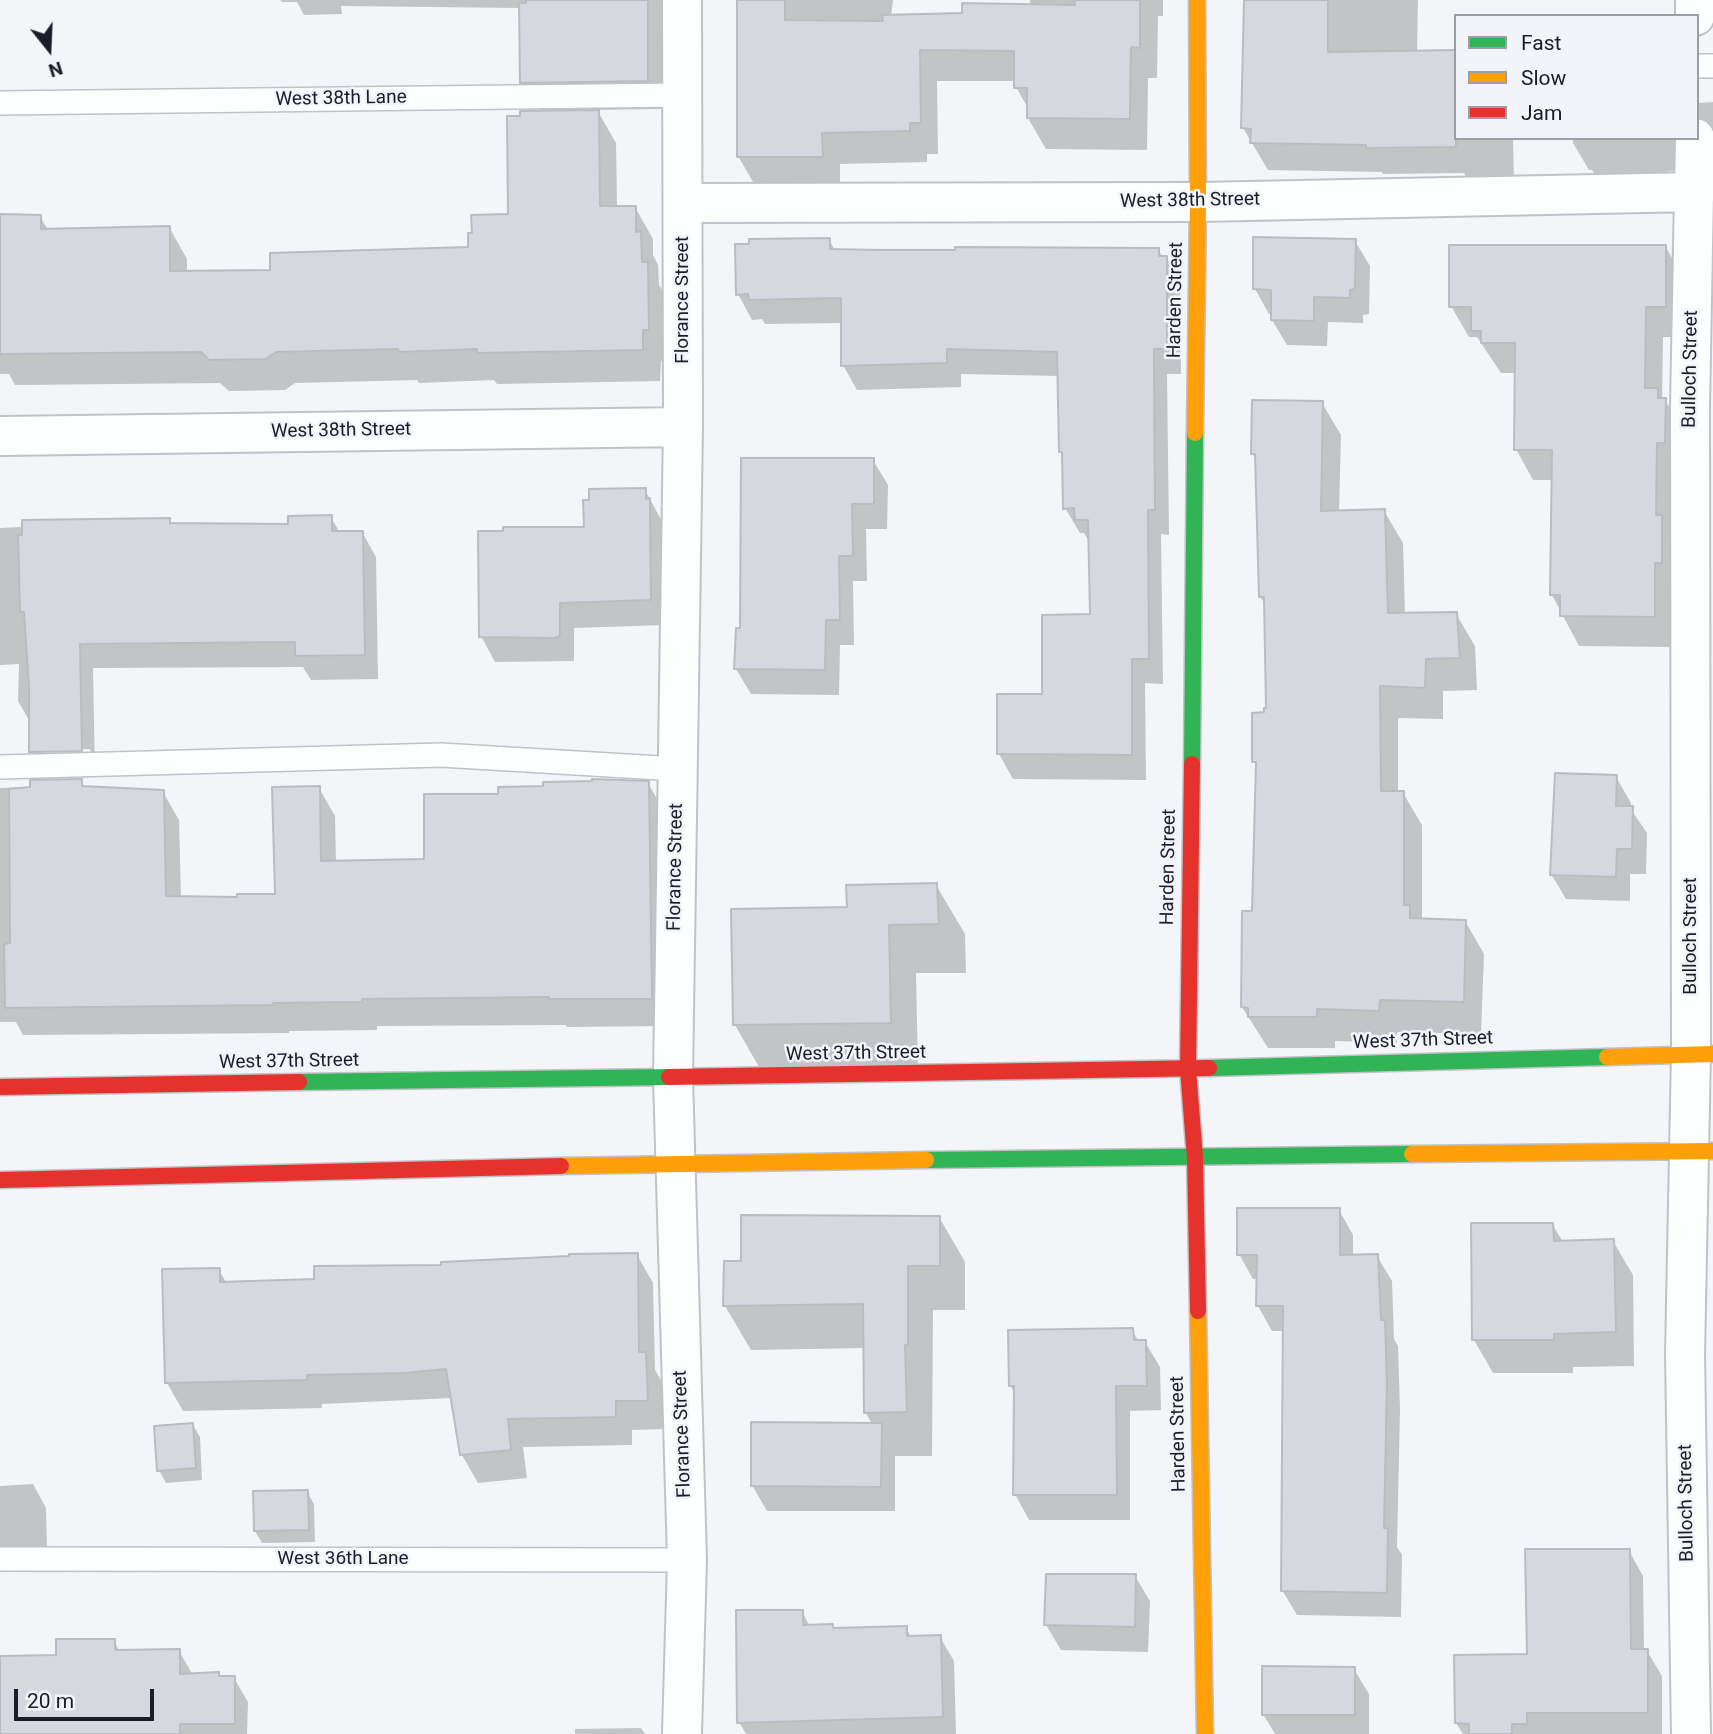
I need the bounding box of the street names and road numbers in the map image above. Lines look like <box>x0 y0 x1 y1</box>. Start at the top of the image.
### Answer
street label: West 38th Lane <box>275 86 407 112</box>
street label: West 38th Street <box>1120 188 1260 214</box>
street label: Florance Street <box>672 236 694 364</box>
street label: Harden Street <box>1164 242 1188 358</box>
street label: Bulloch Street <box>1679 310 1703 428</box>
street label: West 38th Street <box>271 418 411 444</box>
street label: Florance Street <box>663 803 689 931</box>
street label: Harden Street <box>1157 809 1181 925</box>
street label: Bulloch Street <box>1680 877 1702 995</box>
street label: West 37th Street <box>1353 1027 1493 1055</box>
street label: West 37th Street <box>786 1041 926 1067</box>
street label: West 37th Street <box>219 1049 359 1075</box>
street label: Florance Street <box>669 1370 697 1498</box>
street label: Harden Street <box>1167 1376 1191 1492</box>
street label: Bulloch Street <box>1675 1444 1699 1562</box>
street label: West 36th Lane <box>277 1548 409 1570</box>

